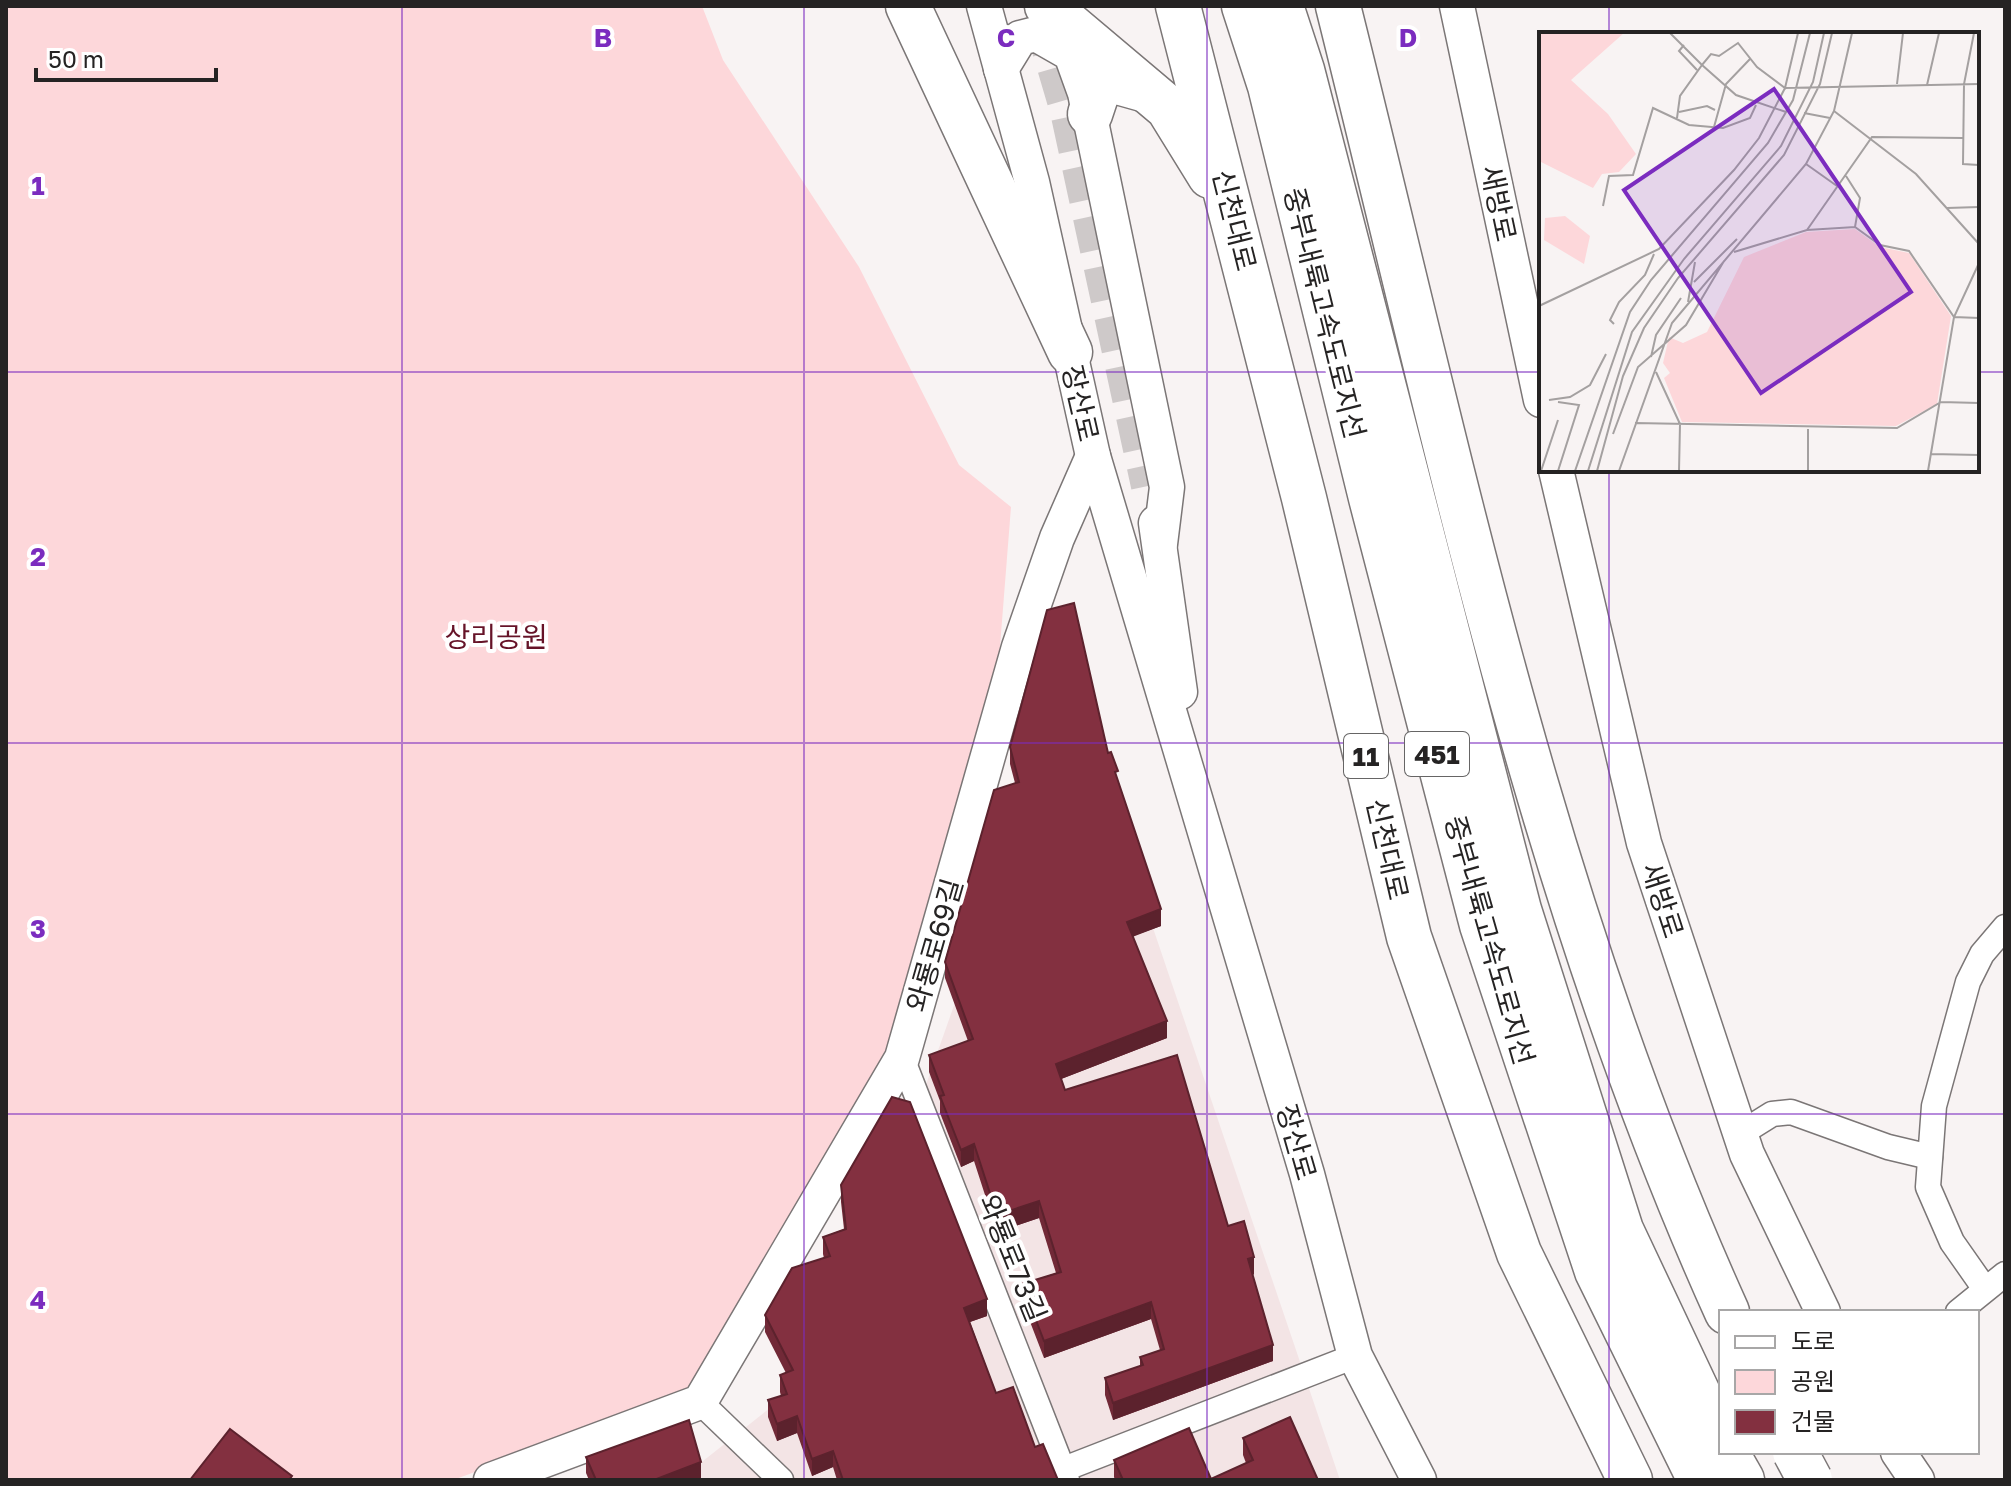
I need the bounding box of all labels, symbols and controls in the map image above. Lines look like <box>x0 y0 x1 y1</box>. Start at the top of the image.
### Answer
text: B <box>594 22 612 53</box>
text: C <box>997 22 1015 53</box>
text: D <box>1399 22 1417 53</box>
scale bar <box>36 32 216 82</box>
inset map <box>1539 32 1979 472</box>
text: 50 m <box>48 44 104 73</box>
street label: 새방로 <box>1475 162 1523 244</box>
street label: 신천대로 <box>1207 166 1263 274</box>
text: 1 <box>31 170 45 201</box>
street label: 중부내륙고속도로지선 <box>1278 184 1372 442</box>
street label: 장산로 <box>1056 362 1106 444</box>
text: 2 <box>30 541 46 572</box>
park label: 상리공원 <box>444 620 548 653</box>
road number: 451 <box>1405 732 1469 776</box>
road number: 11 <box>1344 734 1388 778</box>
street label: 신천대로 <box>1360 795 1416 903</box>
street label: 중부내륙고속도로지선 <box>1439 812 1541 1068</box>
street label: 새방로 <box>1635 858 1691 942</box>
street label: 와룡로69길 <box>899 875 969 1015</box>
text: 3 <box>30 913 46 944</box>
street label: 장산로 <box>1270 1100 1324 1184</box>
street label: 와룡로73길 <box>973 1190 1053 1326</box>
text: 4 <box>30 1284 46 1315</box>
legend <box>1719 1310 1979 1454</box>
text: 도로 <box>1791 1326 1835 1355</box>
text: 공원 <box>1791 1366 1835 1395</box>
text: 건물 <box>1791 1406 1835 1435</box>

